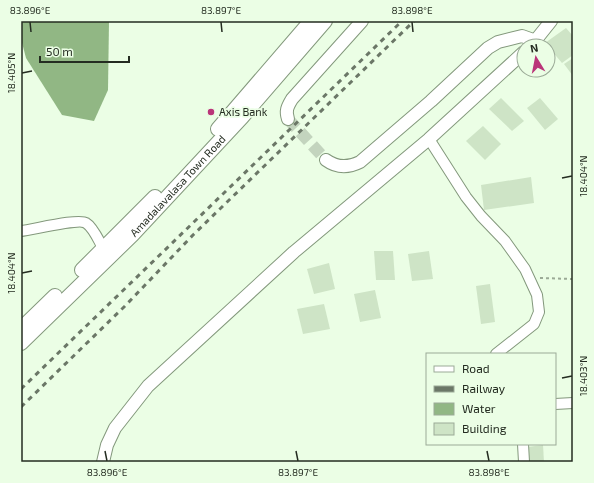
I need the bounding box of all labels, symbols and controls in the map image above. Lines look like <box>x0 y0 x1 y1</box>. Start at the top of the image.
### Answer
text: 83.896°E <box>10 4 51 16</box>
text: 83.897°E <box>201 4 241 16</box>
text: 83.898°E <box>391 4 433 16</box>
scale bar <box>40 38 129 64</box>
north arrow <box>516 38 556 78</box>
text: N <box>529 41 539 55</box>
text: 50 m <box>46 44 73 58</box>
text: 18.405°N <box>5 53 17 93</box>
place label: Axis Bank <box>219 105 268 118</box>
marker: Axis Bank <box>206 107 216 117</box>
street label: Amadalavalasa Town Road <box>127 132 228 239</box>
text: 18.404°N <box>577 155 589 197</box>
text: 18.404°N <box>5 252 17 294</box>
legend <box>426 353 556 445</box>
text: 18.403°N <box>577 356 589 396</box>
text: Road <box>462 361 490 375</box>
text: Railway <box>462 381 506 395</box>
text: Water <box>462 401 496 415</box>
text: Building <box>462 421 507 435</box>
text: 83.896°E <box>87 466 128 478</box>
text: 83.897°E <box>278 466 318 478</box>
text: 83.898°E <box>468 466 510 478</box>

